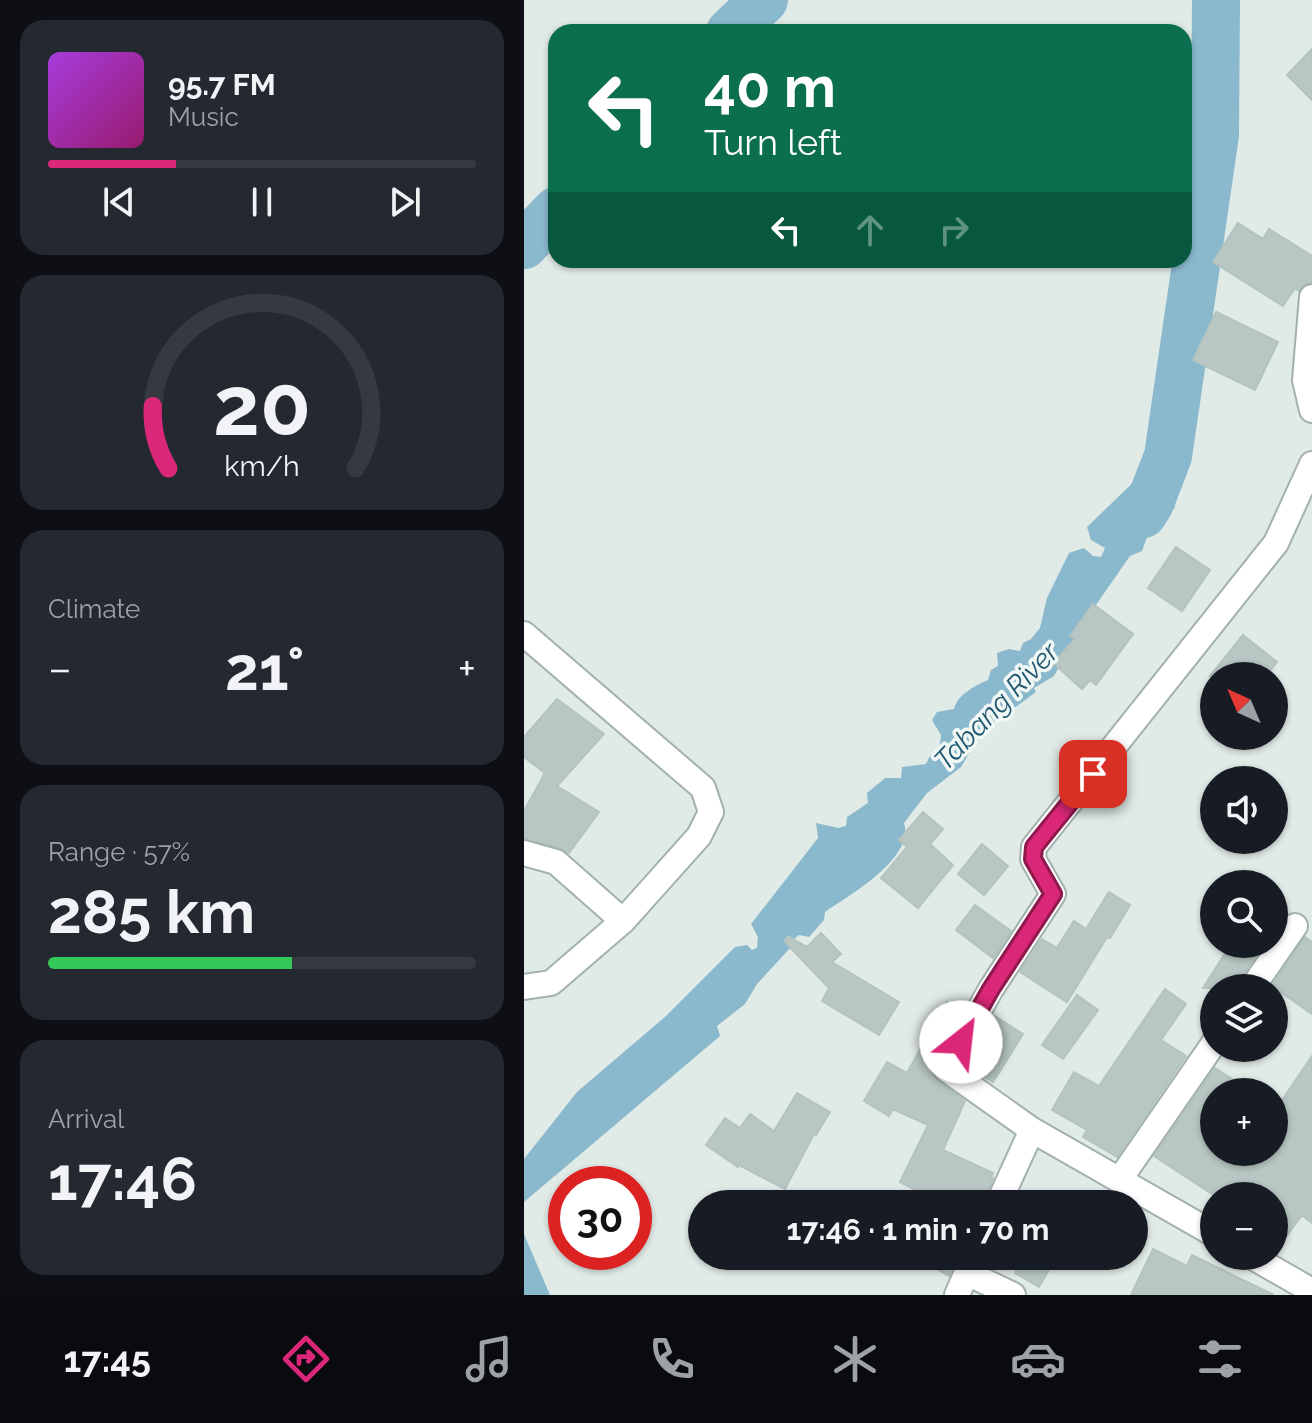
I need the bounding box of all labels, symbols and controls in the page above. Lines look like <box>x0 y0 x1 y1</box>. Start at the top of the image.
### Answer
text: 40 m <box>704 54 836 120</box>
icon: left <box>572 56 676 160</box>
text: 95.7 FM <box>168 67 276 102</box>
text: Music <box>168 102 239 132</box>
text: Turn left <box>704 121 842 163</box>
icon: previous <box>97 180 141 224</box>
icon: pause <box>240 180 284 224</box>
icon: next <box>383 180 427 224</box>
icon: left <box>764 208 808 252</box>
icon: ahead <box>848 208 892 252</box>
icon: right <box>932 208 976 252</box>
text: 20 <box>213 356 311 453</box>
text: km/h <box>224 449 300 483</box>
text: Climate <box>48 594 140 624</box>
text: 21° <box>225 634 304 704</box>
water label: Tabang River <box>927 635 1066 777</box>
text: − <box>48 643 72 694</box>
text: + <box>458 643 476 694</box>
north arrow <box>1200 662 1288 750</box>
map controls <box>1200 662 1288 1270</box>
pin <box>1059 740 1127 808</box>
icon: arrive <box>1071 752 1115 796</box>
button: sound <box>1200 766 1288 854</box>
text: Range · 57% <box>48 837 190 867</box>
button: search <box>1200 870 1288 958</box>
text: 285 km <box>48 877 255 947</box>
button: layers <box>1200 974 1288 1062</box>
position arrow <box>919 1000 1003 1084</box>
button: + <box>1200 1078 1288 1166</box>
text: Arrival <box>48 1104 124 1134</box>
text: 17:46 <box>48 1144 197 1214</box>
speed limit sign: 30 <box>548 1166 652 1270</box>
button: − <box>1200 1182 1288 1270</box>
text: 17:46 · 1 min · 70 m <box>787 1212 1049 1247</box>
icon: directions <box>278 1331 334 1387</box>
icon: music <box>461 1331 517 1387</box>
icon: phone <box>644 1331 700 1387</box>
icon: climate <box>827 1331 883 1387</box>
icon: car <box>1010 1331 1066 1387</box>
icon: filters <box>1192 1331 1248 1387</box>
text: 17:45 <box>63 1338 151 1380</box>

